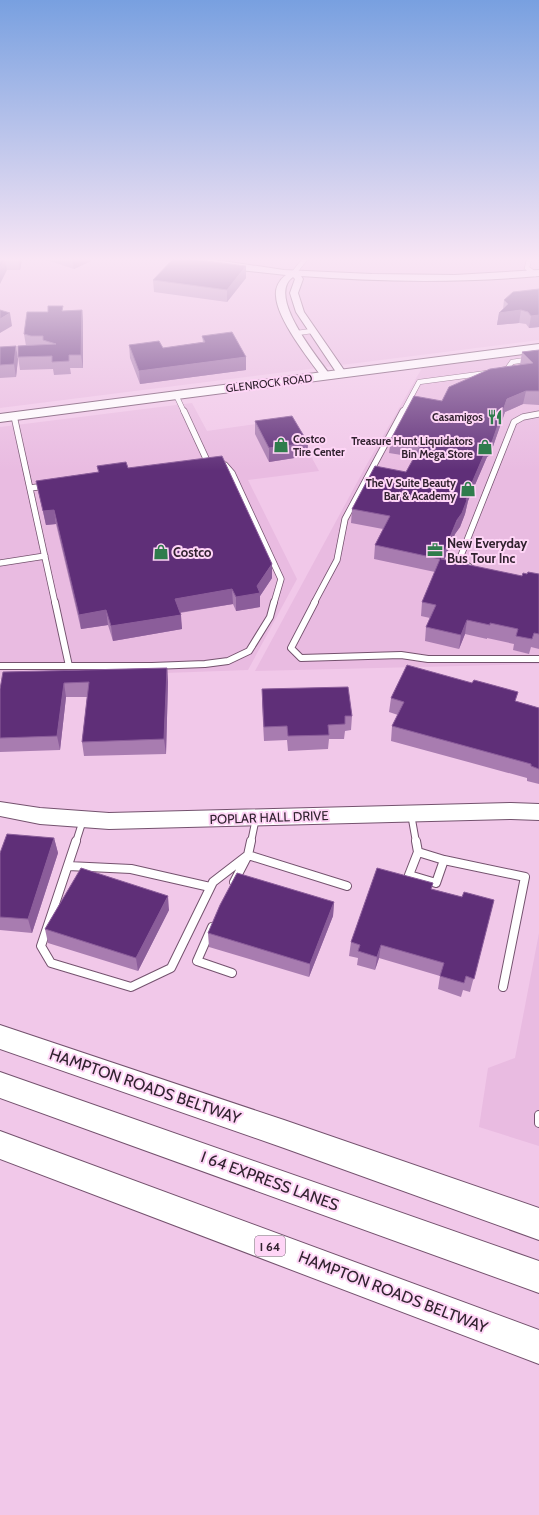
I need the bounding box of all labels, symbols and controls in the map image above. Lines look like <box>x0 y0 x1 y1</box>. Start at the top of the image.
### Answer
street label: GLENROCK ROAD <box>225 371 313 395</box>
restaurant icon: Casamigos <box>486 408 504 426</box>
place label: Casamigos <box>432 410 483 424</box>
place label: Costco Tire Center <box>293 432 345 459</box>
place label: Treasure Hunt Liquidators Bin Mega Store <box>351 434 473 461</box>
shop icon: Costco Tire Center <box>272 436 290 454</box>
shop icon: Treasure Hunt Liquidators Bin Mega Store <box>476 438 494 456</box>
place label: The V Suite Beauty Bar & Academy <box>366 476 456 503</box>
shop icon: The V Suite Beauty Bar & Academy <box>459 480 477 498</box>
place label: New Everyday Bus Tour Inc <box>447 535 527 566</box>
office icon: New Everyday Bus Tour Inc <box>426 541 444 559</box>
shop icon: Costco <box>152 543 170 561</box>
place label: Costco <box>173 544 212 560</box>
street label: POPLAR HALL DRIVE <box>209 807 329 827</box>
street label: HAMPTON ROADS BELTWAY <box>47 1044 244 1128</box>
street label: I 64 EXPRESS LANES <box>198 1147 342 1215</box>
road number: I 64 <box>255 1236 285 1256</box>
street label: HAMPTON ROADS BELTWAY <box>296 1247 491 1337</box>

